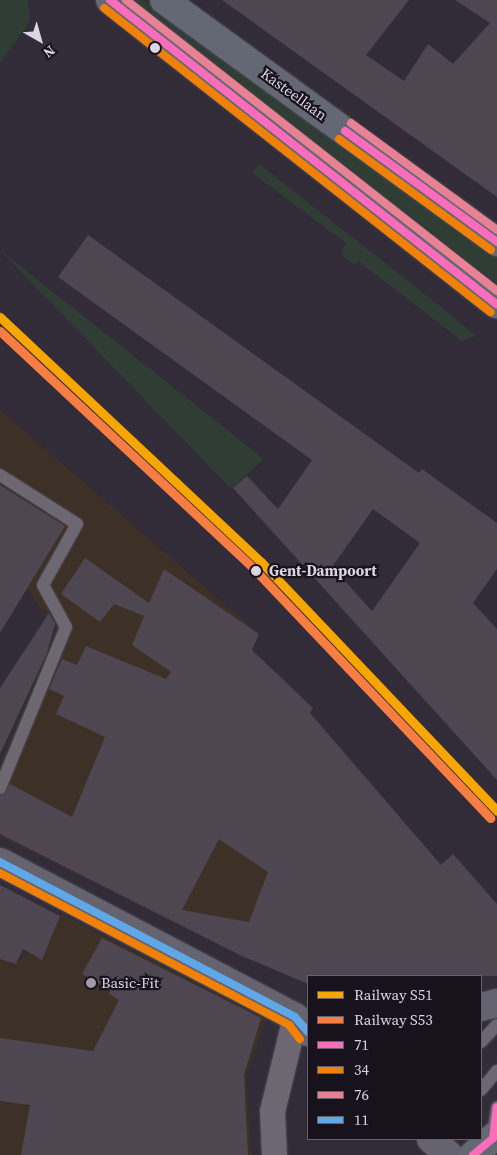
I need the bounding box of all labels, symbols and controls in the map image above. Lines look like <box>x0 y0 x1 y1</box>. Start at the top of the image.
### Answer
north arrow <box>15 15 65 65</box>
text: N <box>39 41 59 63</box>
unlabelled marker <box>150 43 160 53</box>
street label: Kasteellaan <box>258 64 330 124</box>
marker: Gent-Dampoort <box>247 562 265 580</box>
place label: Gent-Dampoort <box>269 562 377 580</box>
place label: Basic-Fit <box>101 974 159 992</box>
legend <box>307 975 482 1140</box>
marker: Basic-Fit <box>85 977 97 989</box>
text: Railway S51 <box>354 984 433 1005</box>
text: Railway S53 <box>354 1009 433 1030</box>
text: 71 <box>354 1034 369 1055</box>
text: 34 <box>354 1059 369 1080</box>
text: 76 <box>354 1084 369 1105</box>
text: 11 <box>354 1109 369 1130</box>

